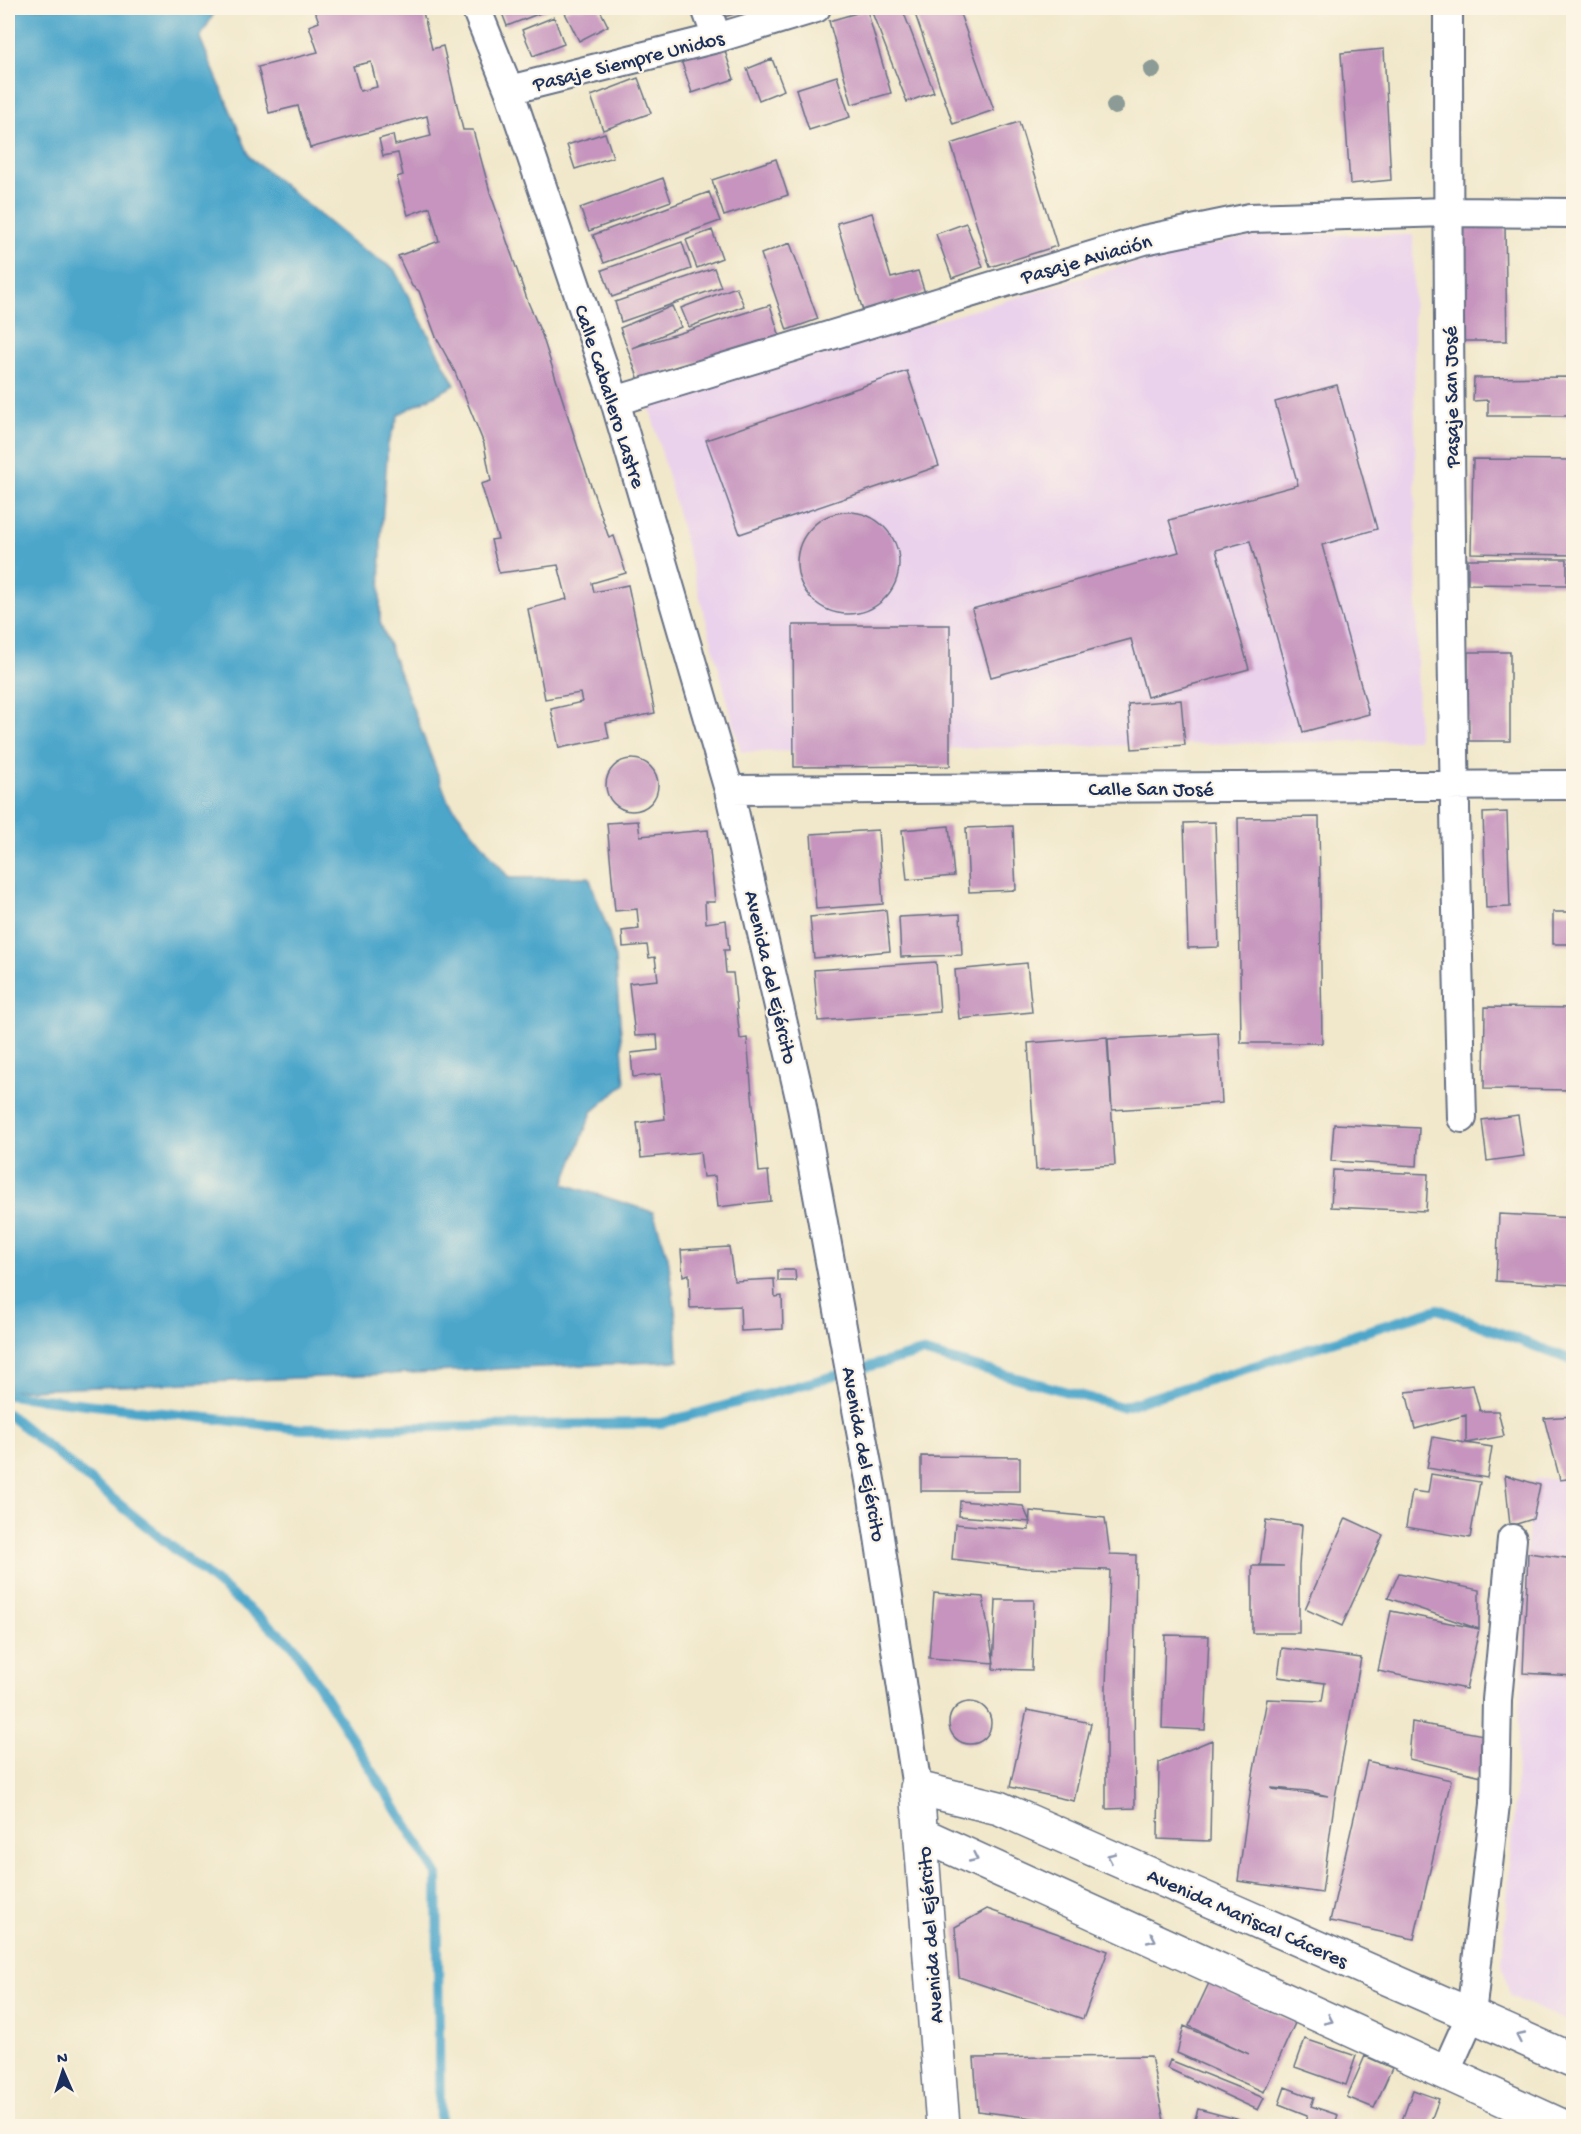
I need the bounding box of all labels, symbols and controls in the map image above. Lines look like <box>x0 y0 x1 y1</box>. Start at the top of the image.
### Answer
street label: Pasaje Siempre Unidos <box>530 27 728 99</box>
street label: Pasaje Aviación <box>1018 231 1155 292</box>
street label: Calle Caballero Lastre <box>566 302 649 493</box>
street label: Pasaje San José <box>1440 325 1467 469</box>
street label: Calle San José <box>1088 779 1215 804</box>
street label: Avenida del Ejército <box>736 889 801 1067</box>
street label: Avenida del Ejército <box>834 1365 889 1544</box>
street label: Avenida del Ejército <box>914 1845 951 2024</box>
one-way arrow <box>968 1851 979 1863</box>
one-way arrow <box>1106 1852 1117 1864</box>
street label: Avenida Mariscal Cáceres <box>1142 1865 1352 1976</box>
one-way arrow <box>1145 1932 1156 1944</box>
one-way arrow <box>1323 2013 1334 2025</box>
one-way arrow <box>1516 2032 1527 2044</box>
north arrow <box>33 2041 93 2101</box>
text: N <box>57 2050 69 2069</box>

